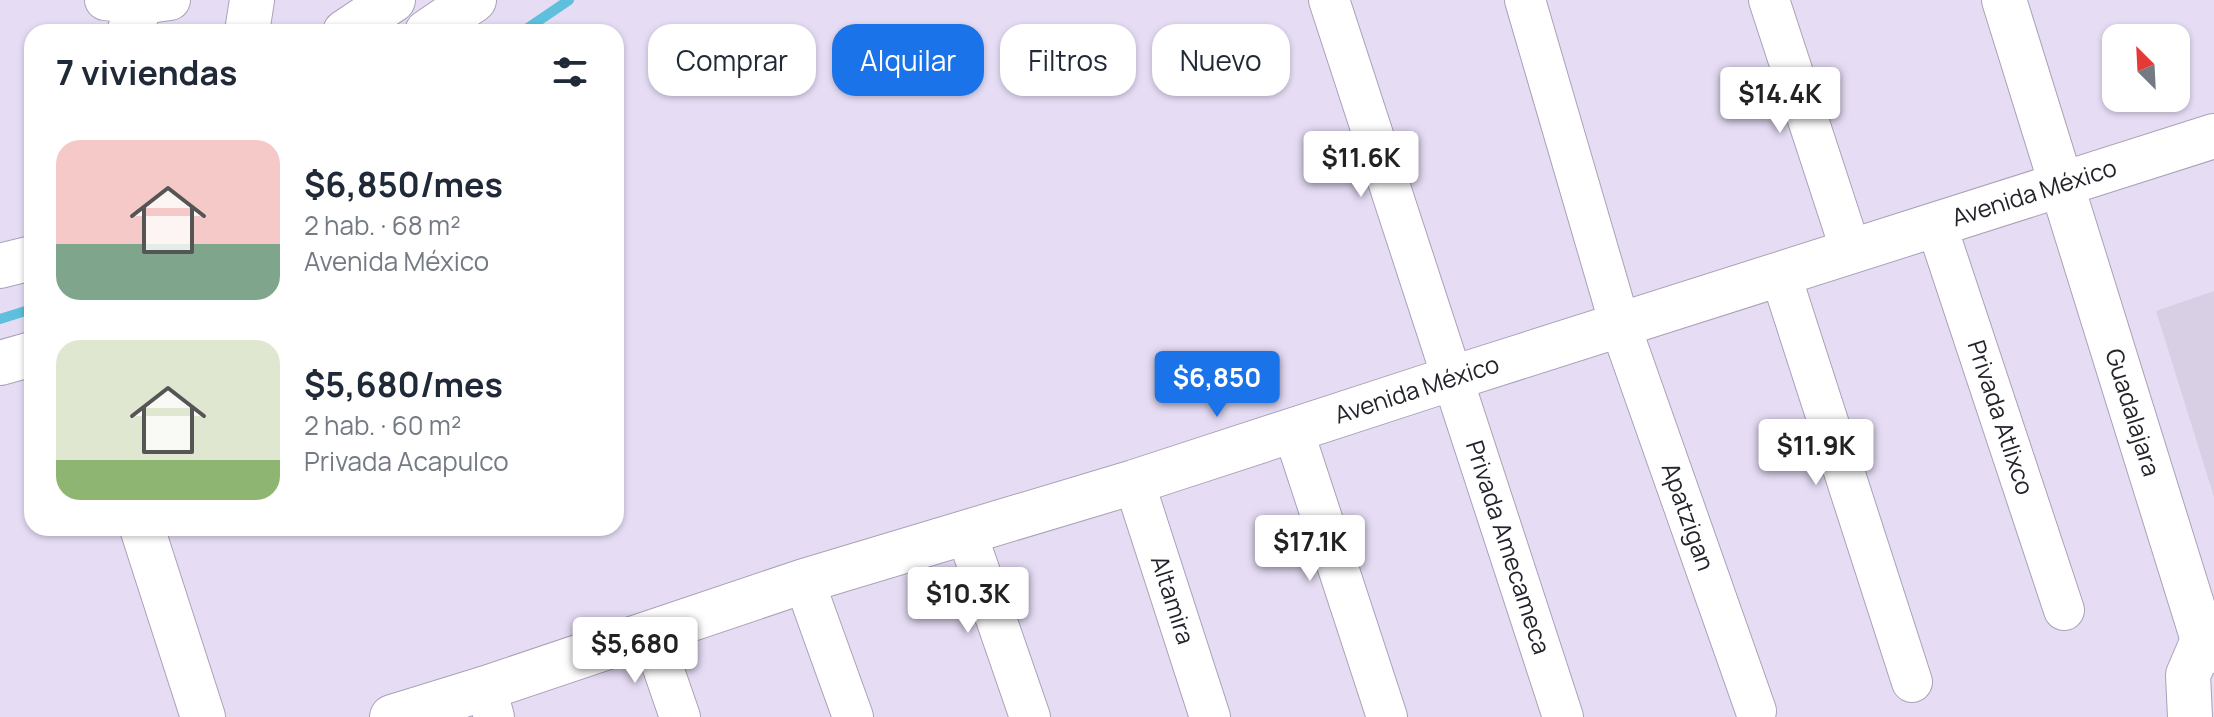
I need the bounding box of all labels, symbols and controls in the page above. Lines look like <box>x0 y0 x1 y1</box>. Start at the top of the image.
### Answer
chip: Comprar <box>648 24 816 96</box>
chip: Alquilar <box>832 24 984 96</box>
chip: Filtros <box>1000 24 1136 96</box>
chip: Nuevo <box>1152 24 1290 96</box>
north arrow <box>2102 24 2190 112</box>
map controls <box>2102 24 2190 112</box>
text: 7 viviendas <box>56 49 238 95</box>
icon: filters <box>548 50 592 94</box>
pin: $14.4K <box>1715 67 1845 135</box>
text: $14.4K <box>1738 75 1822 111</box>
pin: $11.6K <box>1296 131 1426 199</box>
text: $11.6K <box>1322 139 1400 175</box>
street label: Avenida México <box>1947 150 2120 233</box>
text: $6,850/mes <box>304 161 503 207</box>
icon: home <box>120 172 216 268</box>
text: 2 hab. · 68 m² <box>304 207 461 243</box>
text: Avenida México <box>304 243 489 279</box>
street label: Privada Atlixco <box>1961 336 2043 499</box>
street label: Guadalajara <box>2098 344 2169 480</box>
street label: Avenida México <box>1330 346 1503 431</box>
pin: $6,850 <box>1152 351 1282 419</box>
text: $6,850 <box>1173 359 1261 395</box>
text: $5,680/mes <box>304 361 503 407</box>
icon: home <box>120 372 216 468</box>
text: 2 hab. · 60 m² <box>304 407 461 443</box>
pin: $11.9K <box>1751 419 1881 487</box>
text: $11.9K <box>1777 427 1855 463</box>
street label: Privada Amecameca <box>1459 436 1559 658</box>
text: Privada Acapulco <box>304 443 509 479</box>
street label: Apatzigan <box>1655 458 1723 575</box>
pin: $17.1K <box>1245 515 1375 583</box>
text: $17.1K <box>1273 523 1347 559</box>
street label: Altamira <box>1144 551 1203 648</box>
pin: $10.3K <box>903 567 1033 635</box>
text: $10.3K <box>926 575 1010 611</box>
pin: $5,680 <box>570 617 700 685</box>
text: $5,680 <box>591 625 679 661</box>

